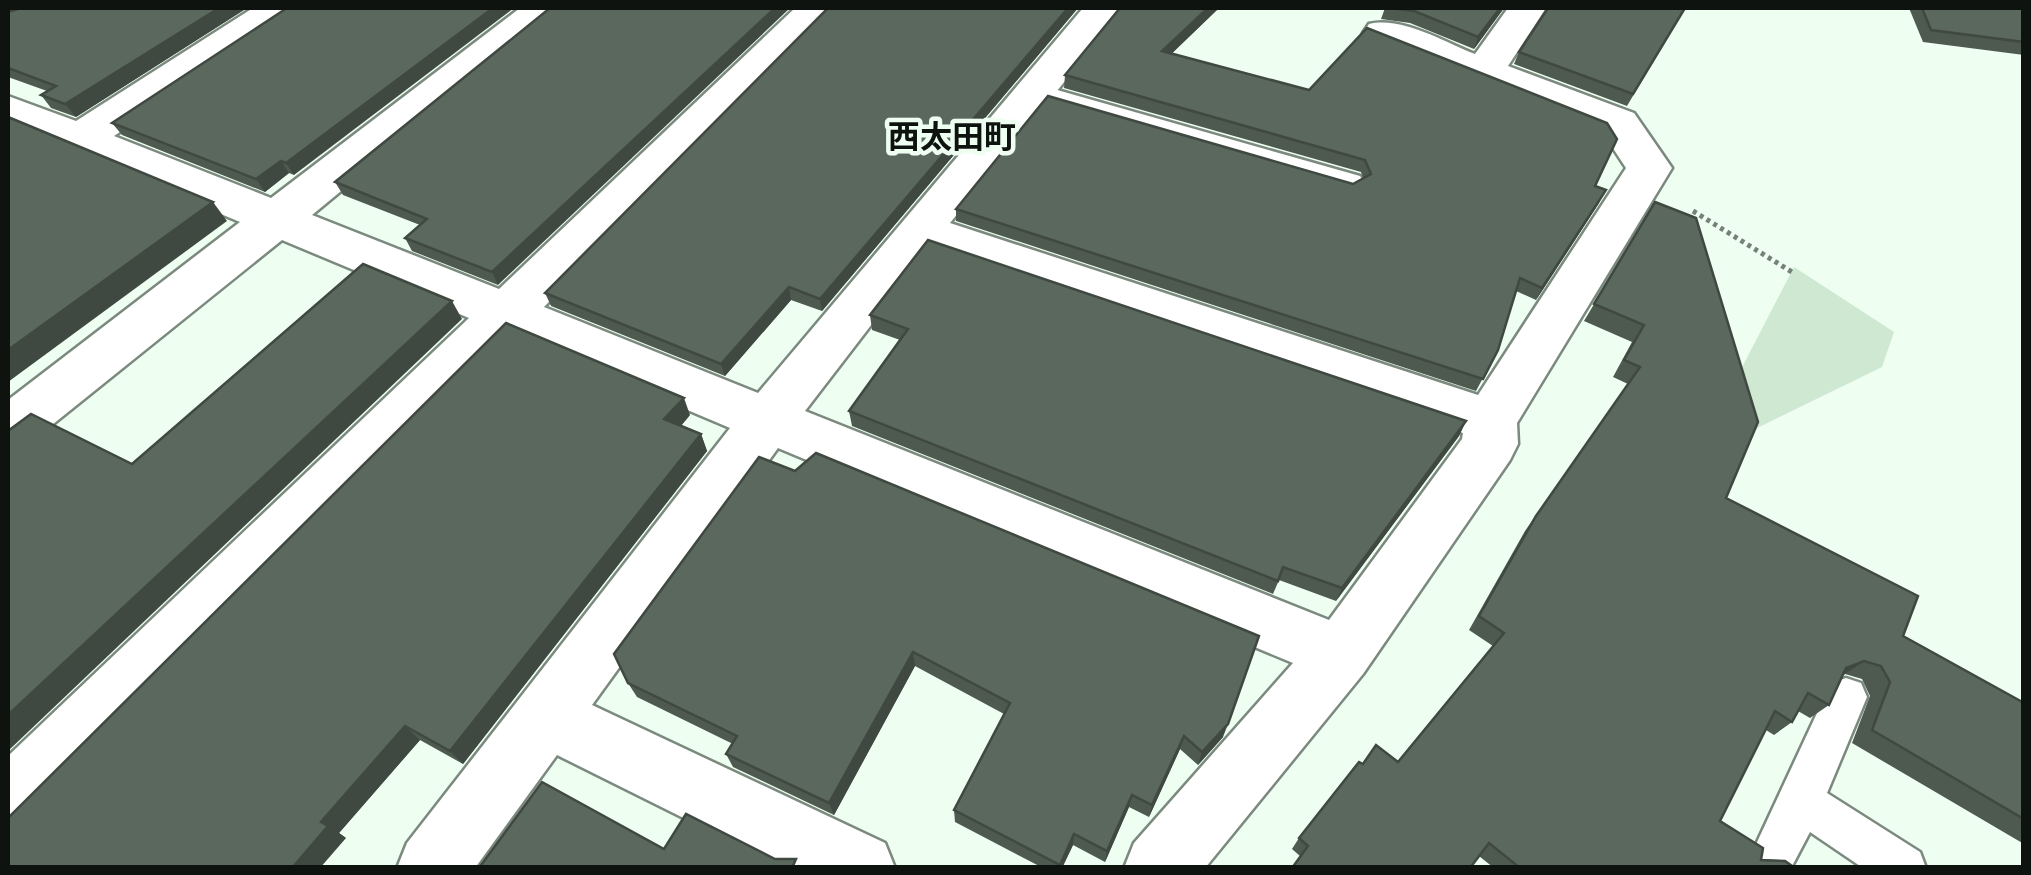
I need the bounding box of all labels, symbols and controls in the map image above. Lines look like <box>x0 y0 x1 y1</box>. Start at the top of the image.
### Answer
district label: 西太田町 <box>888 116 1016 156</box>

